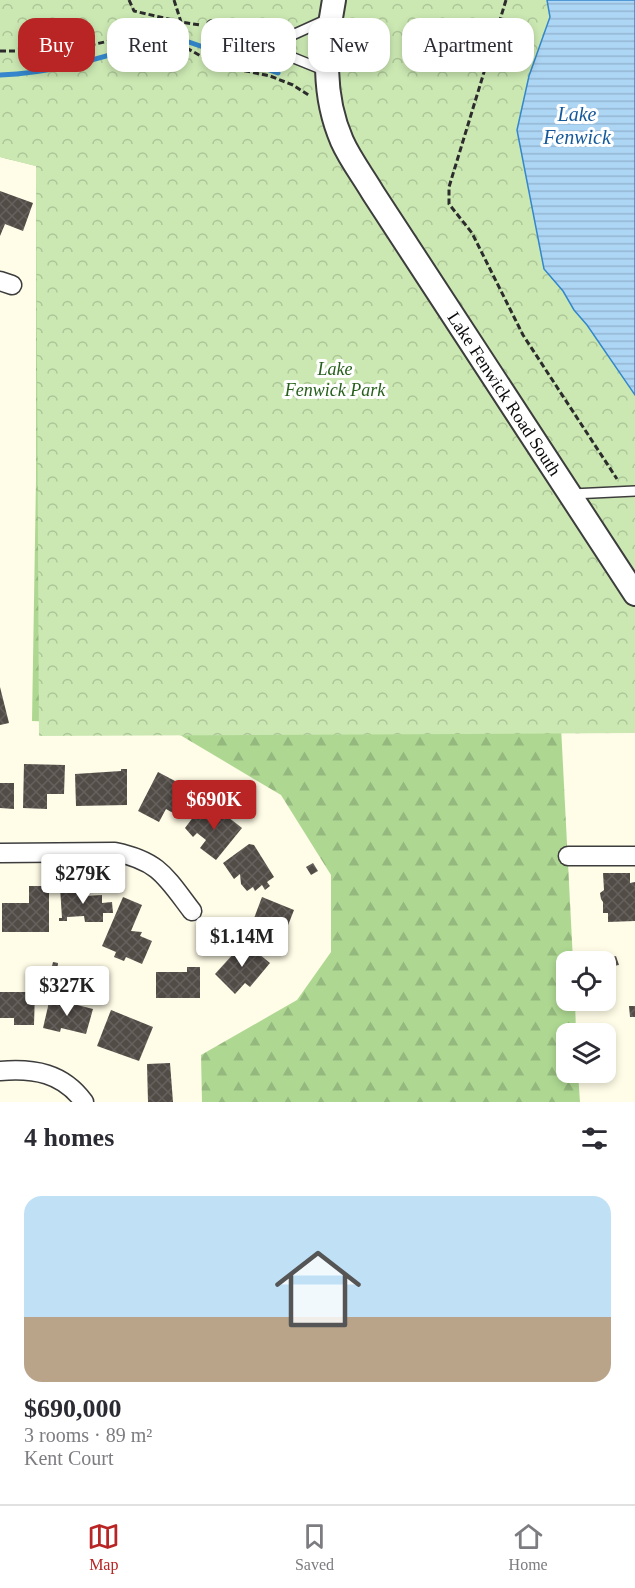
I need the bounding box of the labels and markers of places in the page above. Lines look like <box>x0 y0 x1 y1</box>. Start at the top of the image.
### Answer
pin: $690K <box>172 780 256 831</box>
pin: $279K <box>41 854 125 905</box>
pin: $1.14M <box>193 917 291 968</box>
pin: $327K <box>25 966 109 1017</box>

